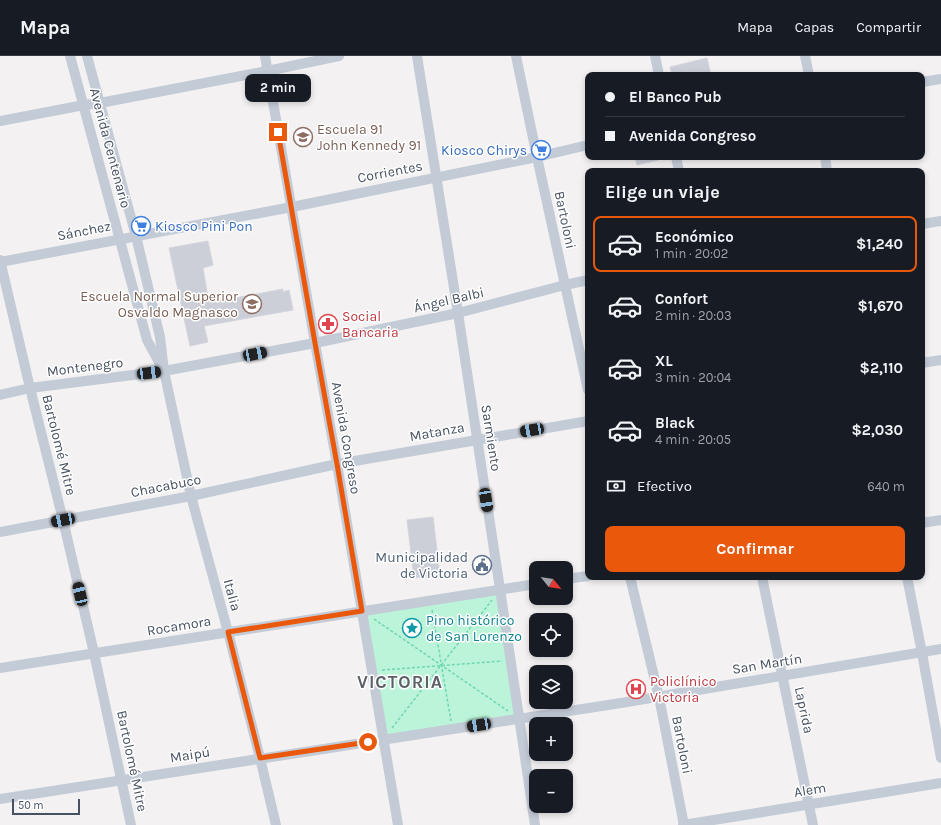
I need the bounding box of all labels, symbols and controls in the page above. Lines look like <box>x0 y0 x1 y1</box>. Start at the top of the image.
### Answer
text: Mapa <box>20 17 70 39</box>
text: Mapa <box>737 19 773 36</box>
text: Capas <box>795 19 834 36</box>
text: Compartir <box>856 19 921 36</box>
callout: 2 min <box>245 74 311 102</box>
text: 2 min <box>260 80 296 95</box>
street label: Avenida Centenario <box>86 86 134 210</box>
text: El Banco Pub <box>629 88 722 106</box>
place label: Escuela 91 John Kennedy 91 <box>317 121 421 154</box>
route end <box>269 123 287 141</box>
school or university icon: Escuela 91 John Kennedy 91 <box>292 126 314 148</box>
text: Avenida Congreso <box>629 127 756 145</box>
supermarket icon: Kiosco Chirys <box>530 139 552 161</box>
place label: Kiosco Chirys <box>441 142 527 159</box>
street label: Corrientes <box>356 157 424 187</box>
text: Elige un viaje <box>605 181 720 203</box>
street label: Bartoloni <box>551 190 579 250</box>
supermarket icon: Kiosco Pini Pon <box>130 215 152 237</box>
street label: Sánchez <box>56 217 112 245</box>
place label: Kiosco Pini Pon <box>155 218 253 235</box>
icon: car <box>607 226 643 262</box>
text: Económico <box>655 228 734 246</box>
text: $1,240 <box>856 235 903 253</box>
text: 1 min · 20:02 <box>655 246 728 261</box>
street label: Ángel Balbi <box>412 283 486 316</box>
place label: Escuela Normal Superior Osvaldo Magnasco <box>80 288 239 321</box>
icon: car <box>607 288 643 324</box>
text: Confort <box>655 290 708 308</box>
school or university icon: Escuela Normal Superior Osvaldo Magnasco <box>241 293 263 315</box>
text: $1,670 <box>857 297 903 315</box>
place label: Social Bancaria <box>342 308 399 341</box>
text: 2 min · 20:03 <box>655 308 732 323</box>
pharmacy icon: Social Bancaria <box>317 313 339 335</box>
car <box>242 346 268 362</box>
icon: car <box>607 350 643 386</box>
text: XL <box>655 352 673 370</box>
street label: Montenegro <box>46 354 124 380</box>
text: $2,110 <box>860 359 903 377</box>
car <box>136 366 162 380</box>
text: 3 min · 20:04 <box>655 370 731 385</box>
street label: Avenida Congreso <box>328 381 364 495</box>
street label: Bartolomé Mitre <box>38 393 80 497</box>
street label: Sarmiento <box>477 404 505 472</box>
icon: car <box>607 412 643 448</box>
text: Black <box>655 414 695 432</box>
street label: Matanza <box>408 419 466 445</box>
text: $2,030 <box>851 421 903 439</box>
car <box>519 422 545 438</box>
text: 4 min · 20:05 <box>655 432 731 447</box>
street label: Chacabuco <box>129 471 203 501</box>
icon: cash <box>605 475 627 497</box>
text: Efectivo <box>637 477 692 495</box>
text: 640 m <box>867 479 905 494</box>
car <box>478 487 494 513</box>
car <box>50 512 76 528</box>
button: Confirmar <box>605 526 905 572</box>
place label: Municipalidad de Victoria <box>375 549 468 582</box>
public building icon: Municipalidad de Victoria <box>471 554 493 576</box>
north arrow <box>529 561 573 605</box>
map controls <box>529 561 573 813</box>
street label: Italia <box>220 577 244 613</box>
car <box>71 581 89 607</box>
place label: Pino histórico de San Lorenzo <box>426 612 522 645</box>
street label: Rocamora <box>146 613 212 639</box>
button: locate <box>529 613 573 657</box>
place icon: Pino histórico de San Lorenzo <box>401 617 423 639</box>
street label: San Martín <box>731 650 803 678</box>
button: layers <box>529 665 573 709</box>
district label: VICTORIA <box>357 671 443 693</box>
place label: Policlínico Victoria <box>650 673 716 706</box>
hospital icon: Policlínico Victoria <box>625 678 647 700</box>
street label: Laprida <box>791 685 817 735</box>
street label: Bartolomé Mitre <box>113 709 151 813</box>
street label: Bartoloni <box>668 715 696 775</box>
car <box>466 717 492 733</box>
button: + <box>529 717 573 761</box>
route start <box>359 733 377 751</box>
street label: Maipú <box>169 743 211 767</box>
button: − <box>529 769 573 813</box>
street label: Alem <box>793 779 827 801</box>
scale bar <box>12 797 80 816</box>
text: 50 m <box>18 799 44 812</box>

